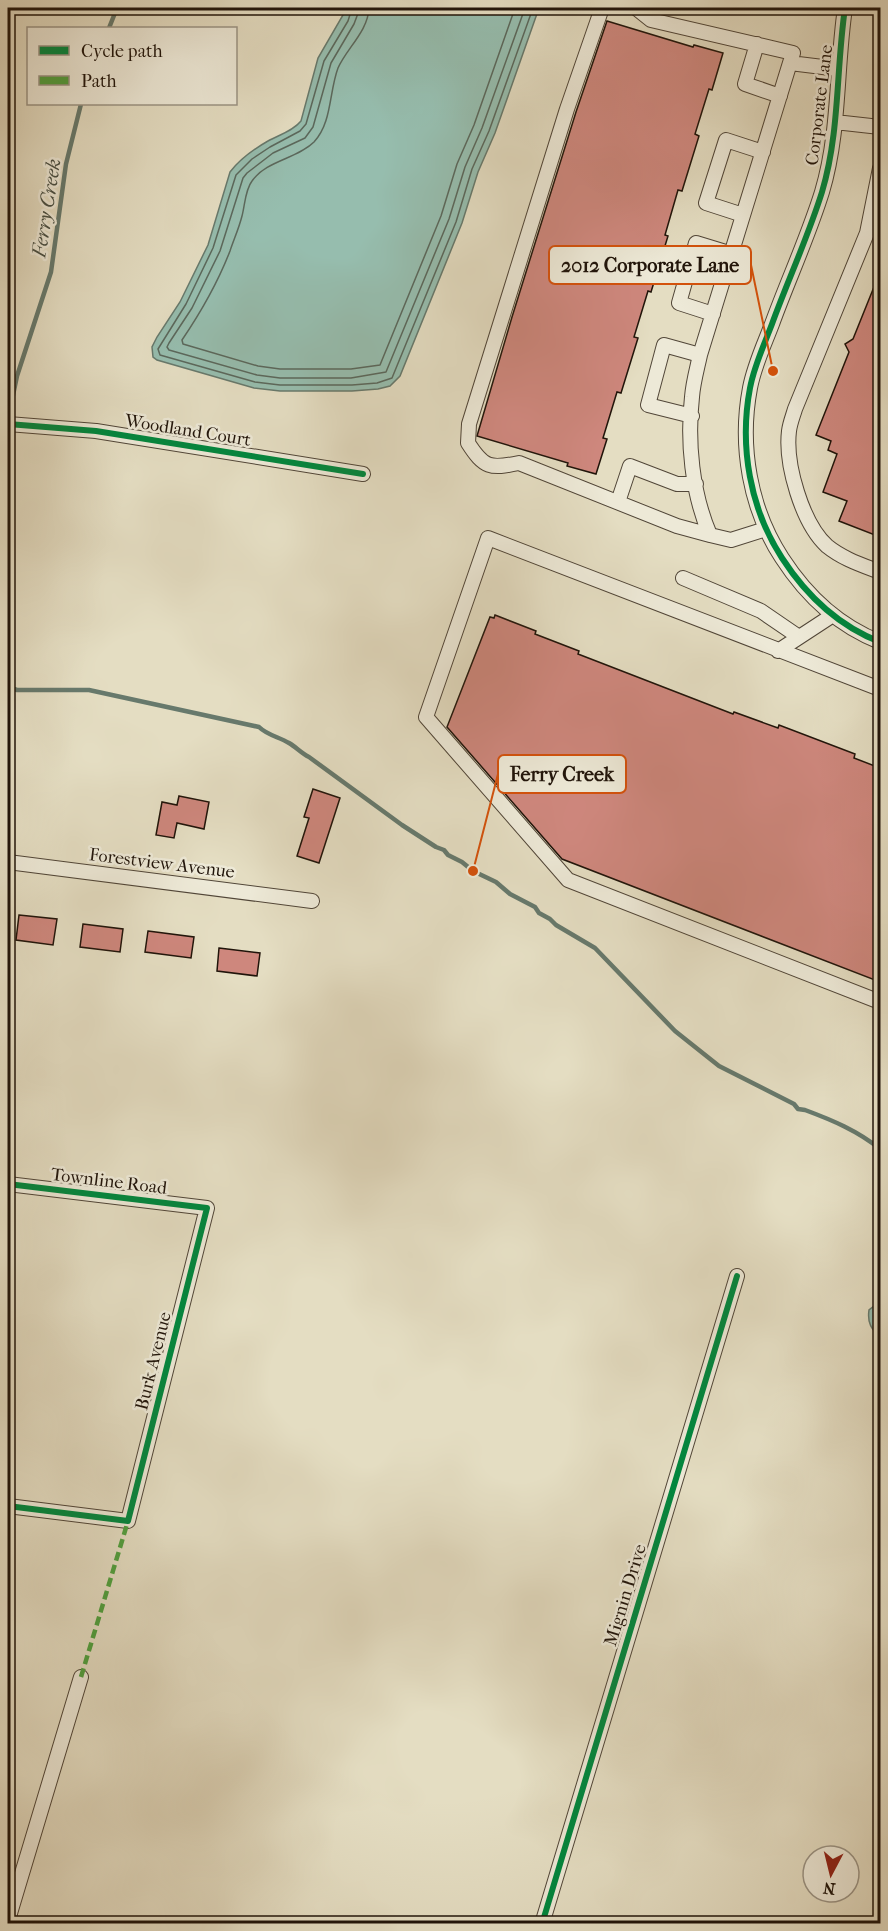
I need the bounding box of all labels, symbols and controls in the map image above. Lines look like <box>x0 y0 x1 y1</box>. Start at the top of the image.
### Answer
legend <box>27 27 237 105</box>
text: Cycle path <box>81 41 162 62</box>
street label: Corporate Lane <box>802 43 837 167</box>
text: Path <box>81 71 117 92</box>
water label: Ferry Creek <box>27 157 66 260</box>
callout: 2012 Corporate Lane <box>549 246 751 284</box>
text: 2012 Corporate Lane <box>561 254 739 277</box>
street label: Woodland Court <box>122 410 253 451</box>
callout: Ferry Creek <box>498 755 626 793</box>
text: Ferry Creek <box>509 763 615 786</box>
street label: Forestview Avenue <box>88 844 236 883</box>
street label: Townline Road <box>50 1164 168 1199</box>
street label: Burk Avenue <box>131 1310 176 1412</box>
street label: Mignin Drive <box>600 1542 651 1649</box>
north arrow <box>801 1844 861 1904</box>
text: N <box>821 1878 836 1899</box>

